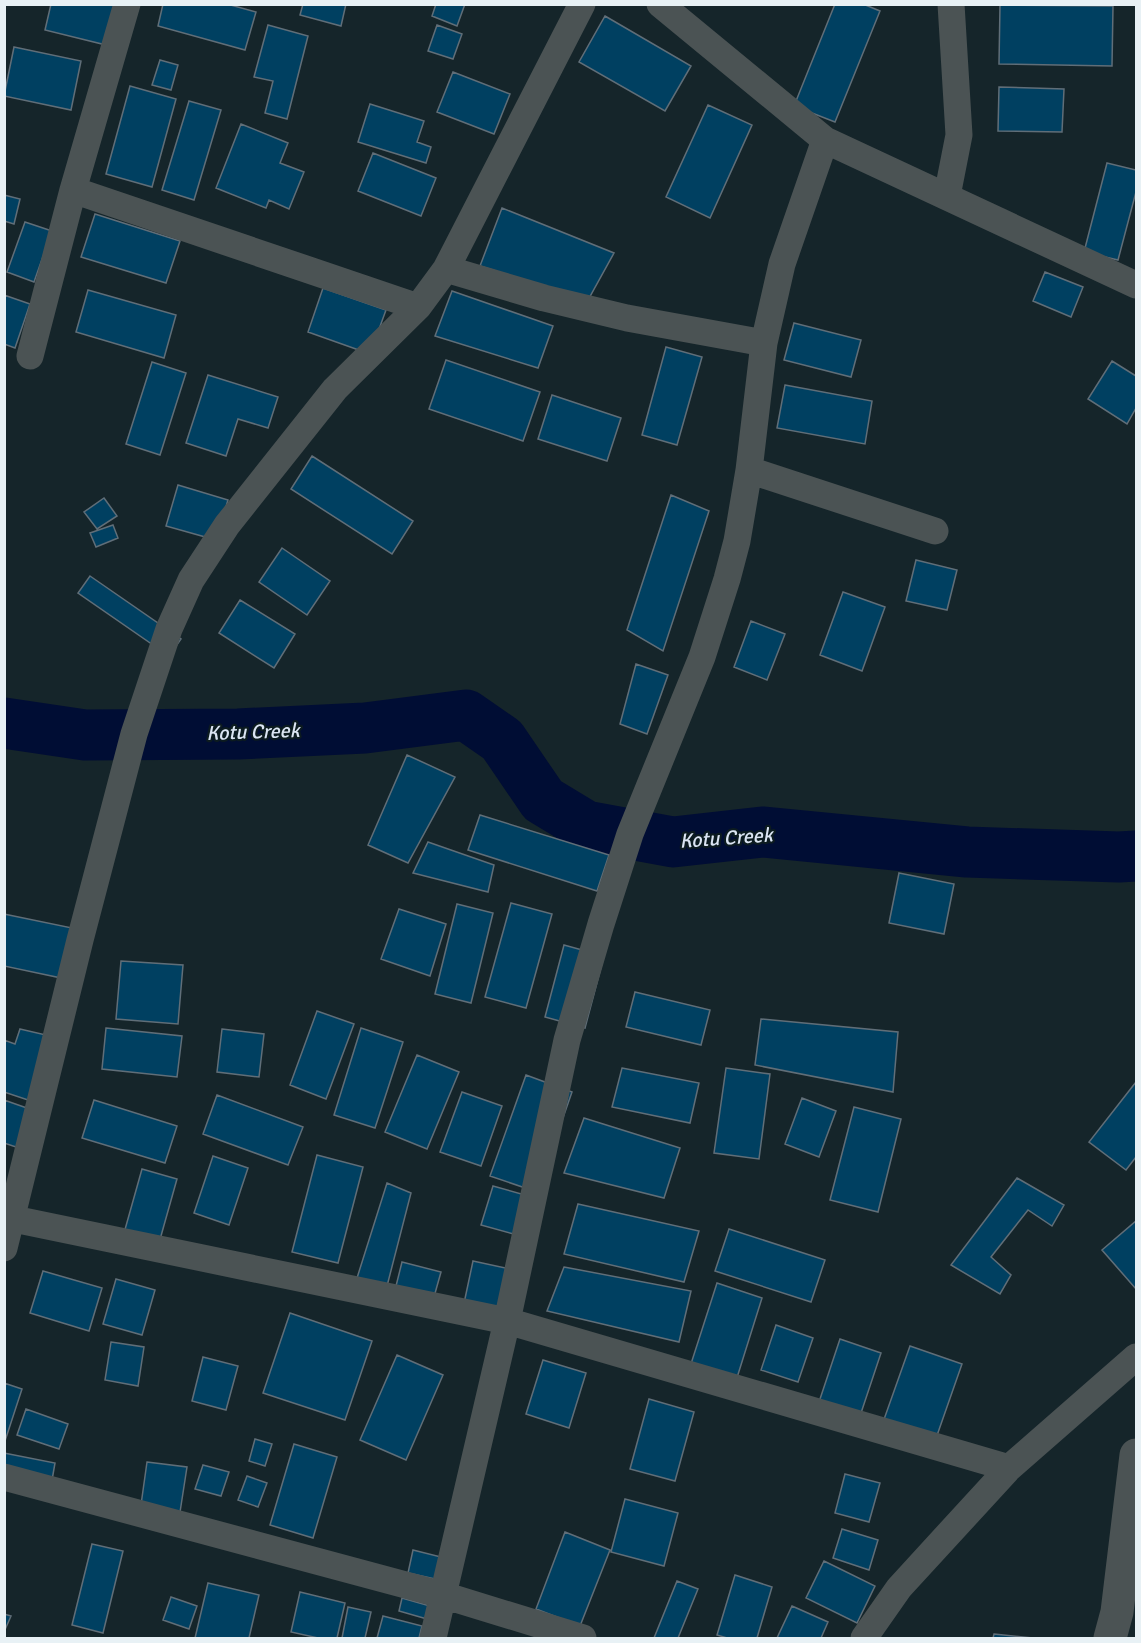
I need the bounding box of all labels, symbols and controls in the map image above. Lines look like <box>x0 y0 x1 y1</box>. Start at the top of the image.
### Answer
water label: Kotu Creek <box>206 718 302 746</box>
water label: Kotu Creek <box>679 822 775 854</box>

